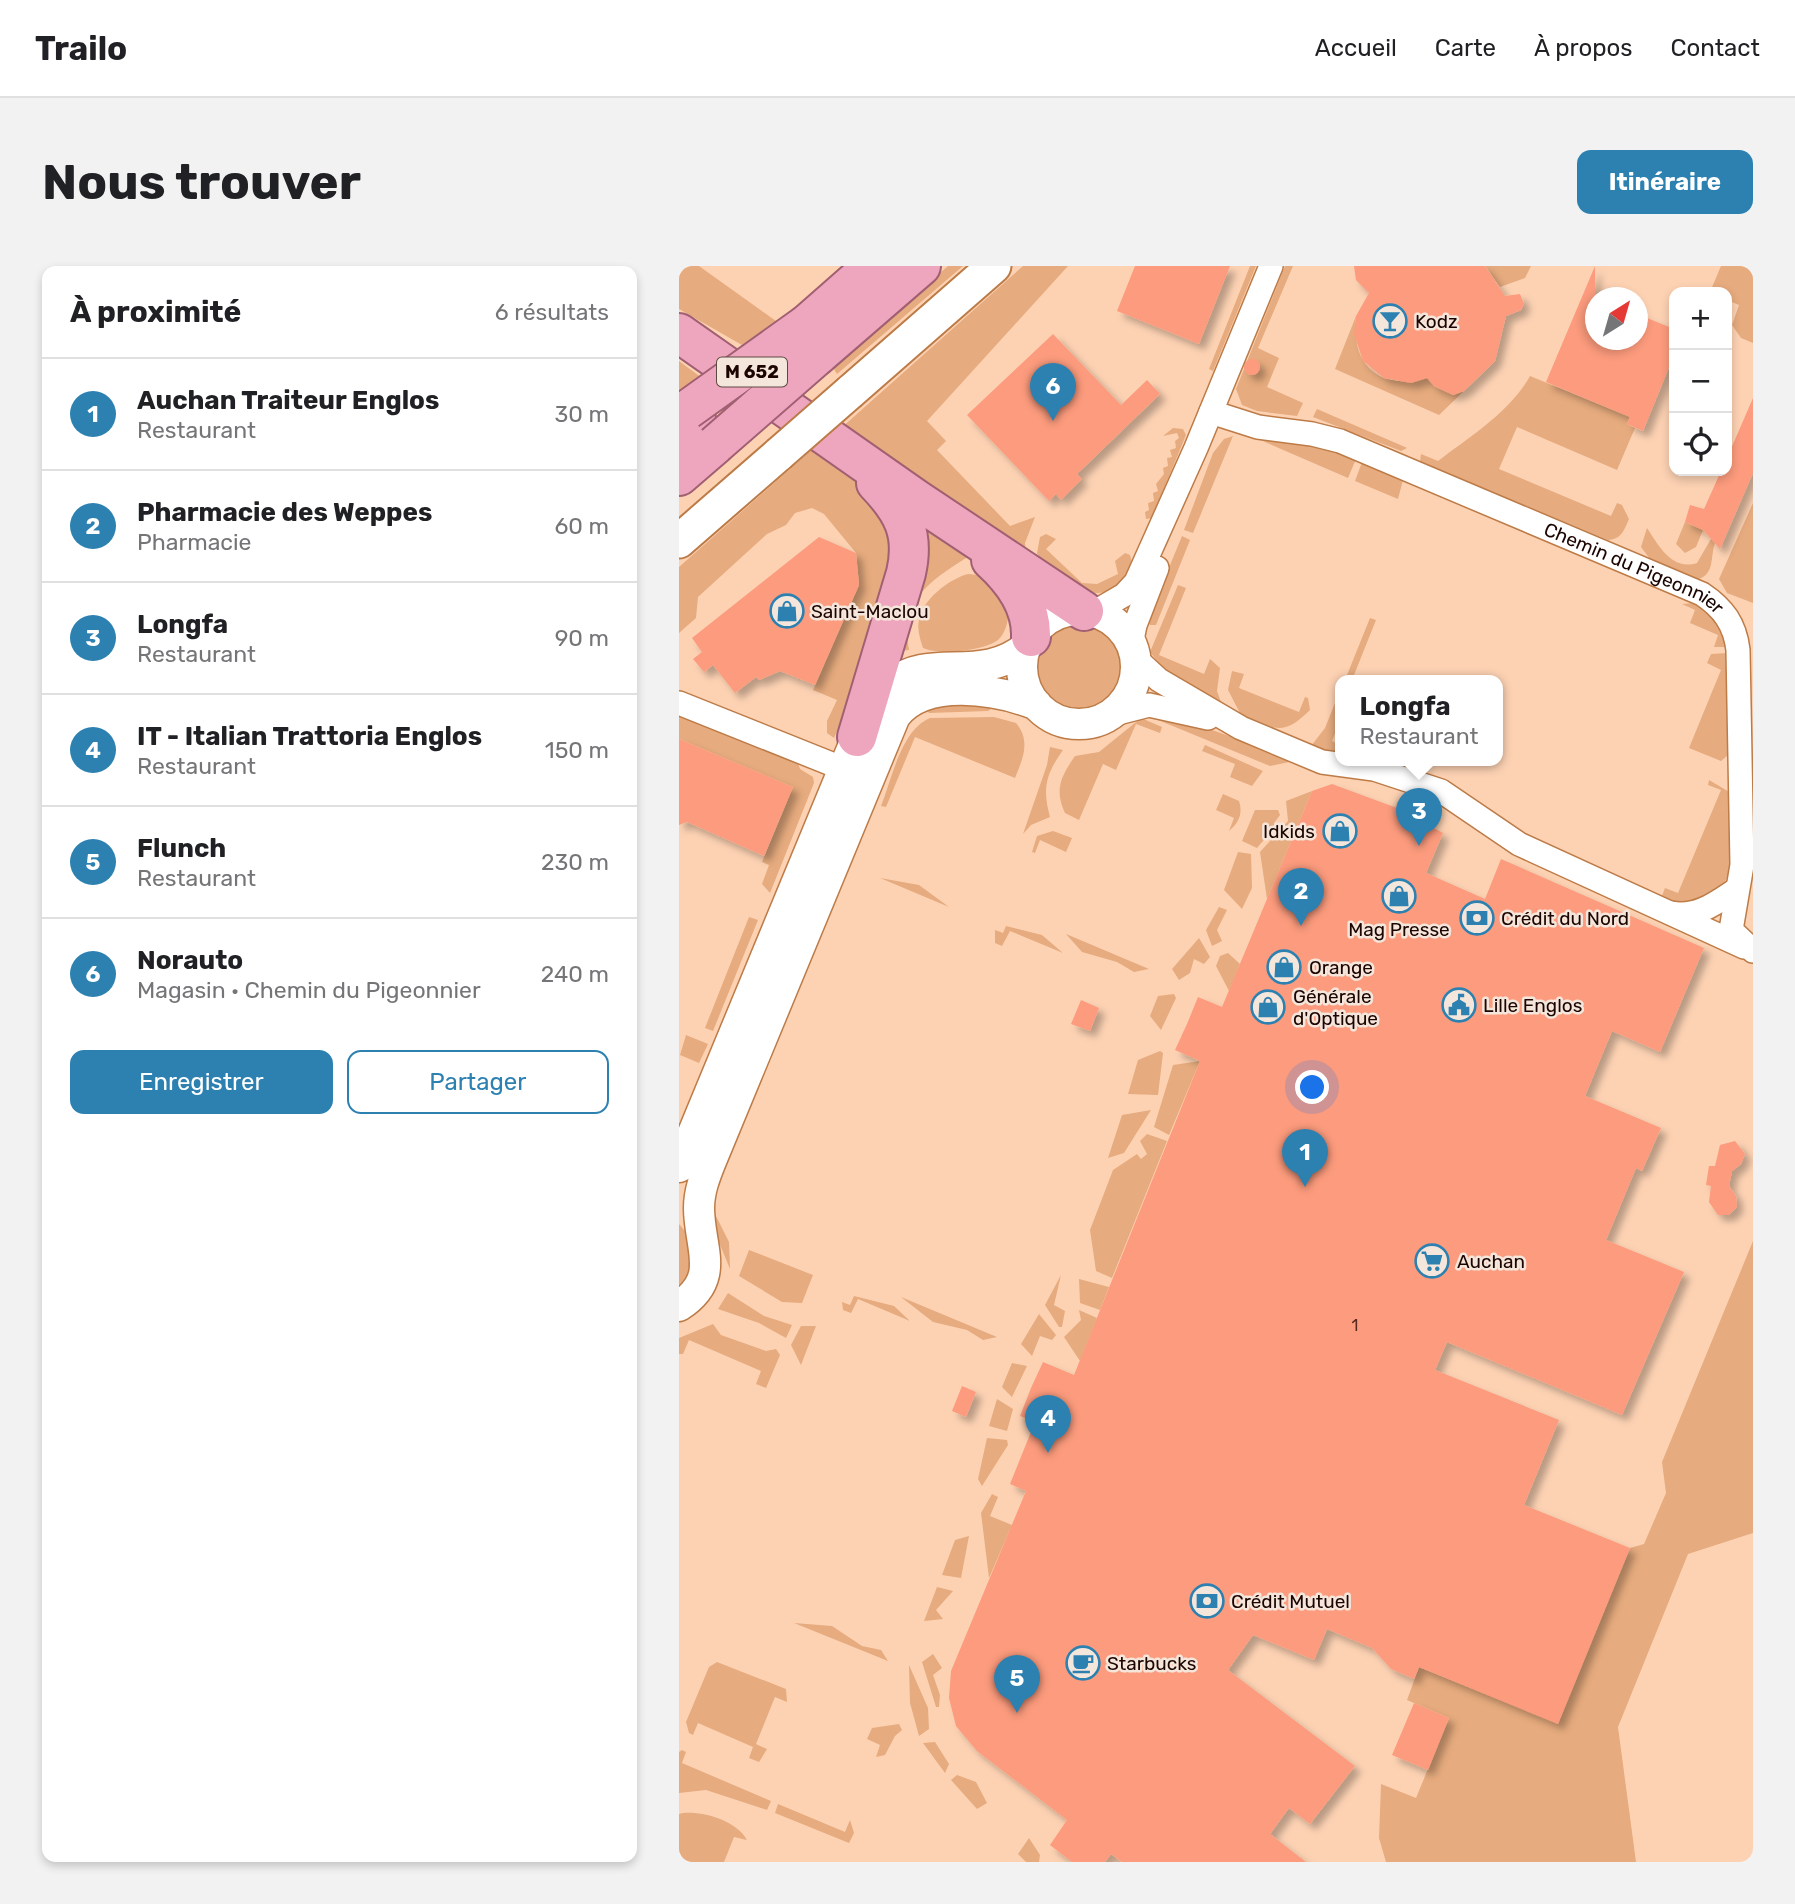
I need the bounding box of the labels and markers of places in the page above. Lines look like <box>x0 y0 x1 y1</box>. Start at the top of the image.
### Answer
bar icon: Kodz <box>1371 302 1409 340</box>
place label: Kodz <box>1415 310 1458 333</box>
pin: 6 <box>1030 363 1076 421</box>
shop icon: Saint-Maclou <box>768 592 806 630</box>
place label: Saint-Maclou <box>811 600 929 623</box>
pin: 3 <box>1396 788 1442 846</box>
shop icon: Idkids <box>1321 812 1359 850</box>
place label: Idkids <box>1263 820 1315 843</box>
pin: 2 <box>1278 868 1324 926</box>
shop icon: Mag Presse <box>1380 877 1418 915</box>
bank icon: Crédit du Nord <box>1458 899 1496 937</box>
place label: Crédit du Nord <box>1501 907 1629 930</box>
place label: Mag Presse <box>1348 918 1450 941</box>
shop icon: Orange <box>1265 948 1303 986</box>
place label: Orange <box>1309 956 1373 979</box>
place label: Générale d'Optique <box>1293 985 1378 1030</box>
public building icon: Lille Englos <box>1440 986 1478 1024</box>
shop icon: Générale d'Optique <box>1249 988 1287 1026</box>
place label: Lille Englos <box>1483 994 1582 1017</box>
pin: 1 <box>1282 1129 1328 1187</box>
supermarket icon: Auchan <box>1413 1242 1451 1280</box>
place label: Auchan <box>1457 1250 1525 1273</box>
pin: 4 <box>1025 1395 1071 1453</box>
bank icon: Crédit Mutuel <box>1188 1582 1226 1620</box>
place label: Crédit Mutuel <box>1231 1590 1350 1613</box>
cafe icon: Starbucks <box>1064 1644 1102 1682</box>
place label: Starbucks <box>1107 1652 1197 1675</box>
pin: 5 <box>994 1655 1040 1713</box>

